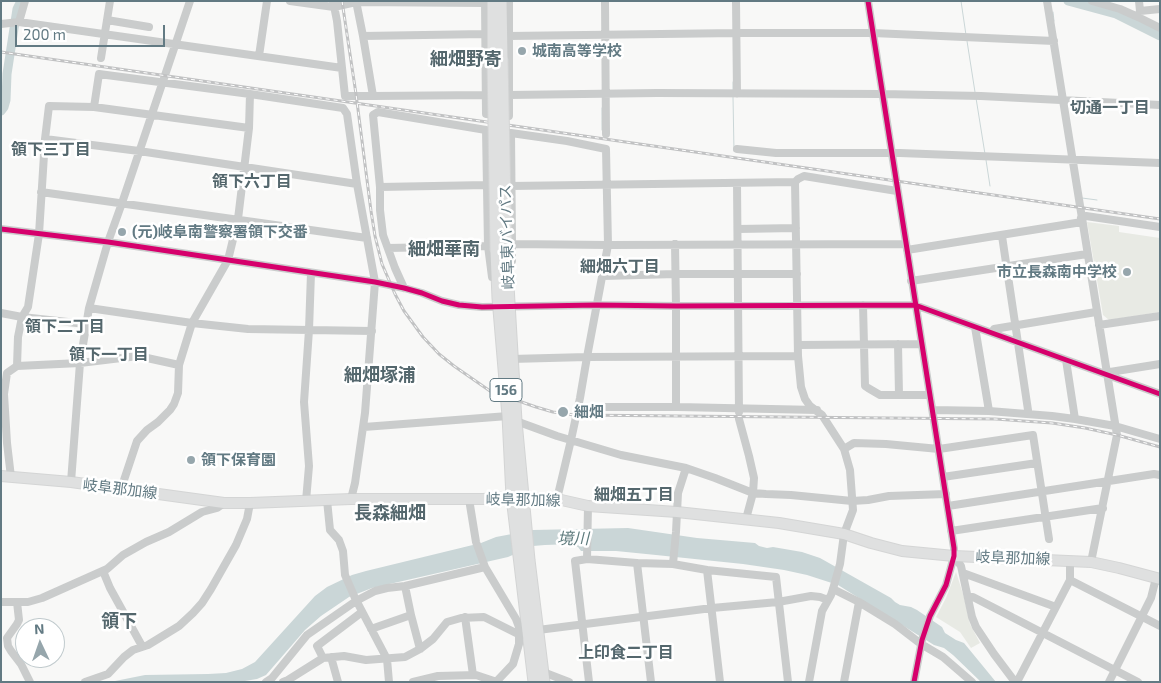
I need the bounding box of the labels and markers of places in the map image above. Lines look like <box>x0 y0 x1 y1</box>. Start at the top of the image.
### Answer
place label: 城南高等学校 <box>532 42 622 60</box>
marker: 城南高等学校 <box>516 45 528 57</box>
place label: (元)岐阜南警察署領下交番 <box>132 223 308 241</box>
marker: (元)岐阜南警察署領下交番 <box>116 226 128 238</box>
place label: 市立長森南中学校 <box>997 263 1117 281</box>
marker: 市立長森南中学校 <box>1121 266 1133 278</box>
place label: 細畑 <box>574 403 604 421</box>
marker: 細畑 <box>556 405 570 419</box>
place label: 領下保育園 <box>201 451 276 469</box>
marker: 領下保育園 <box>185 454 197 466</box>

